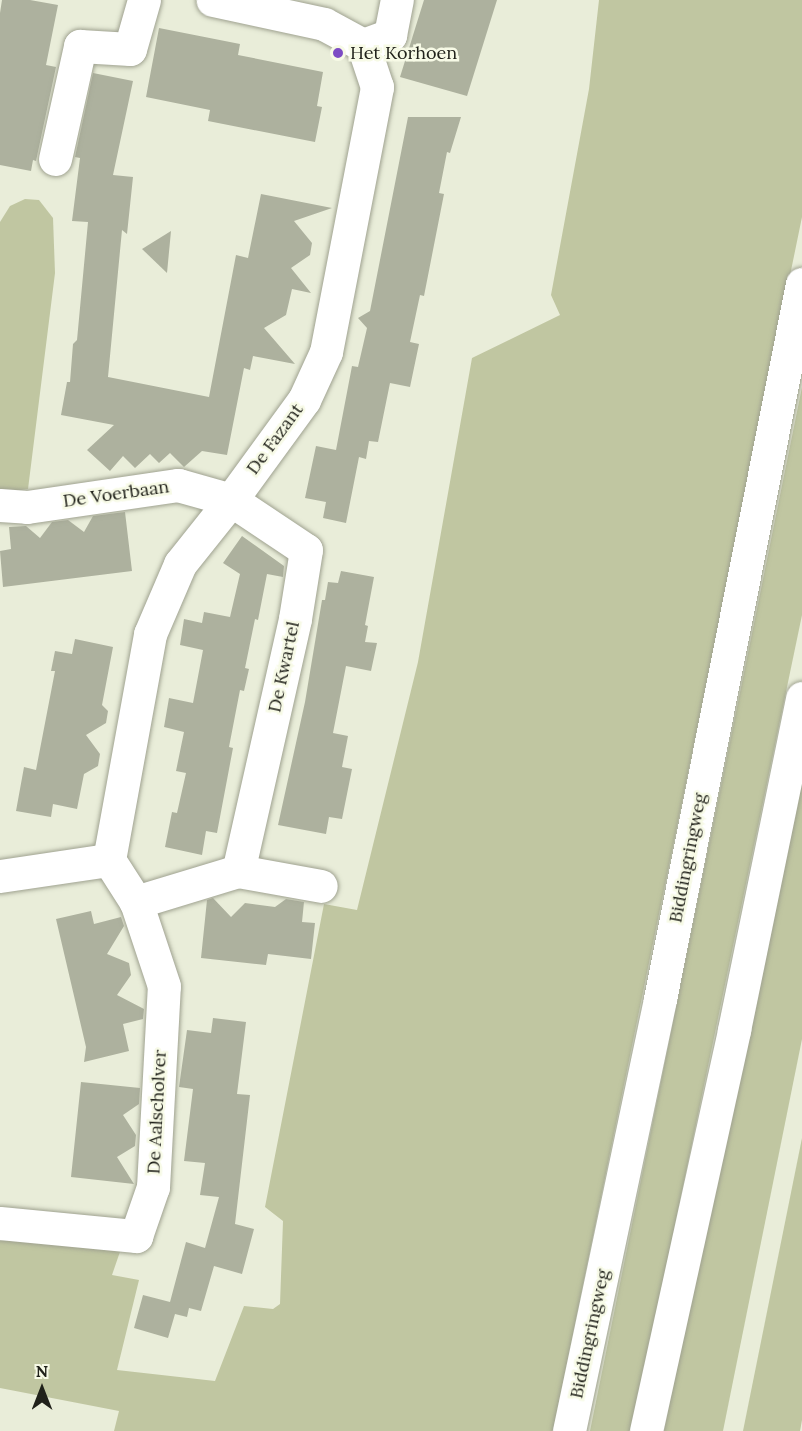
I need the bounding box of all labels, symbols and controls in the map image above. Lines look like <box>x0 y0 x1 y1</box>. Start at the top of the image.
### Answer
place label: Het Korhoen <box>350 42 457 64</box>
marker: Het Korhoen <box>331 46 345 60</box>
street label: De Fazant <box>242 399 308 479</box>
street label: De Voerbaan <box>62 476 170 512</box>
street label: De Kwartel <box>264 620 304 714</box>
street label: Biddingringweg <box>665 791 711 925</box>
street label: De Aalscholver <box>143 1049 171 1175</box>
street label: Biddingringweg <box>566 1267 614 1401</box>
north arrow <box>12 1359 72 1419</box>
text: N <box>36 1361 48 1381</box>

